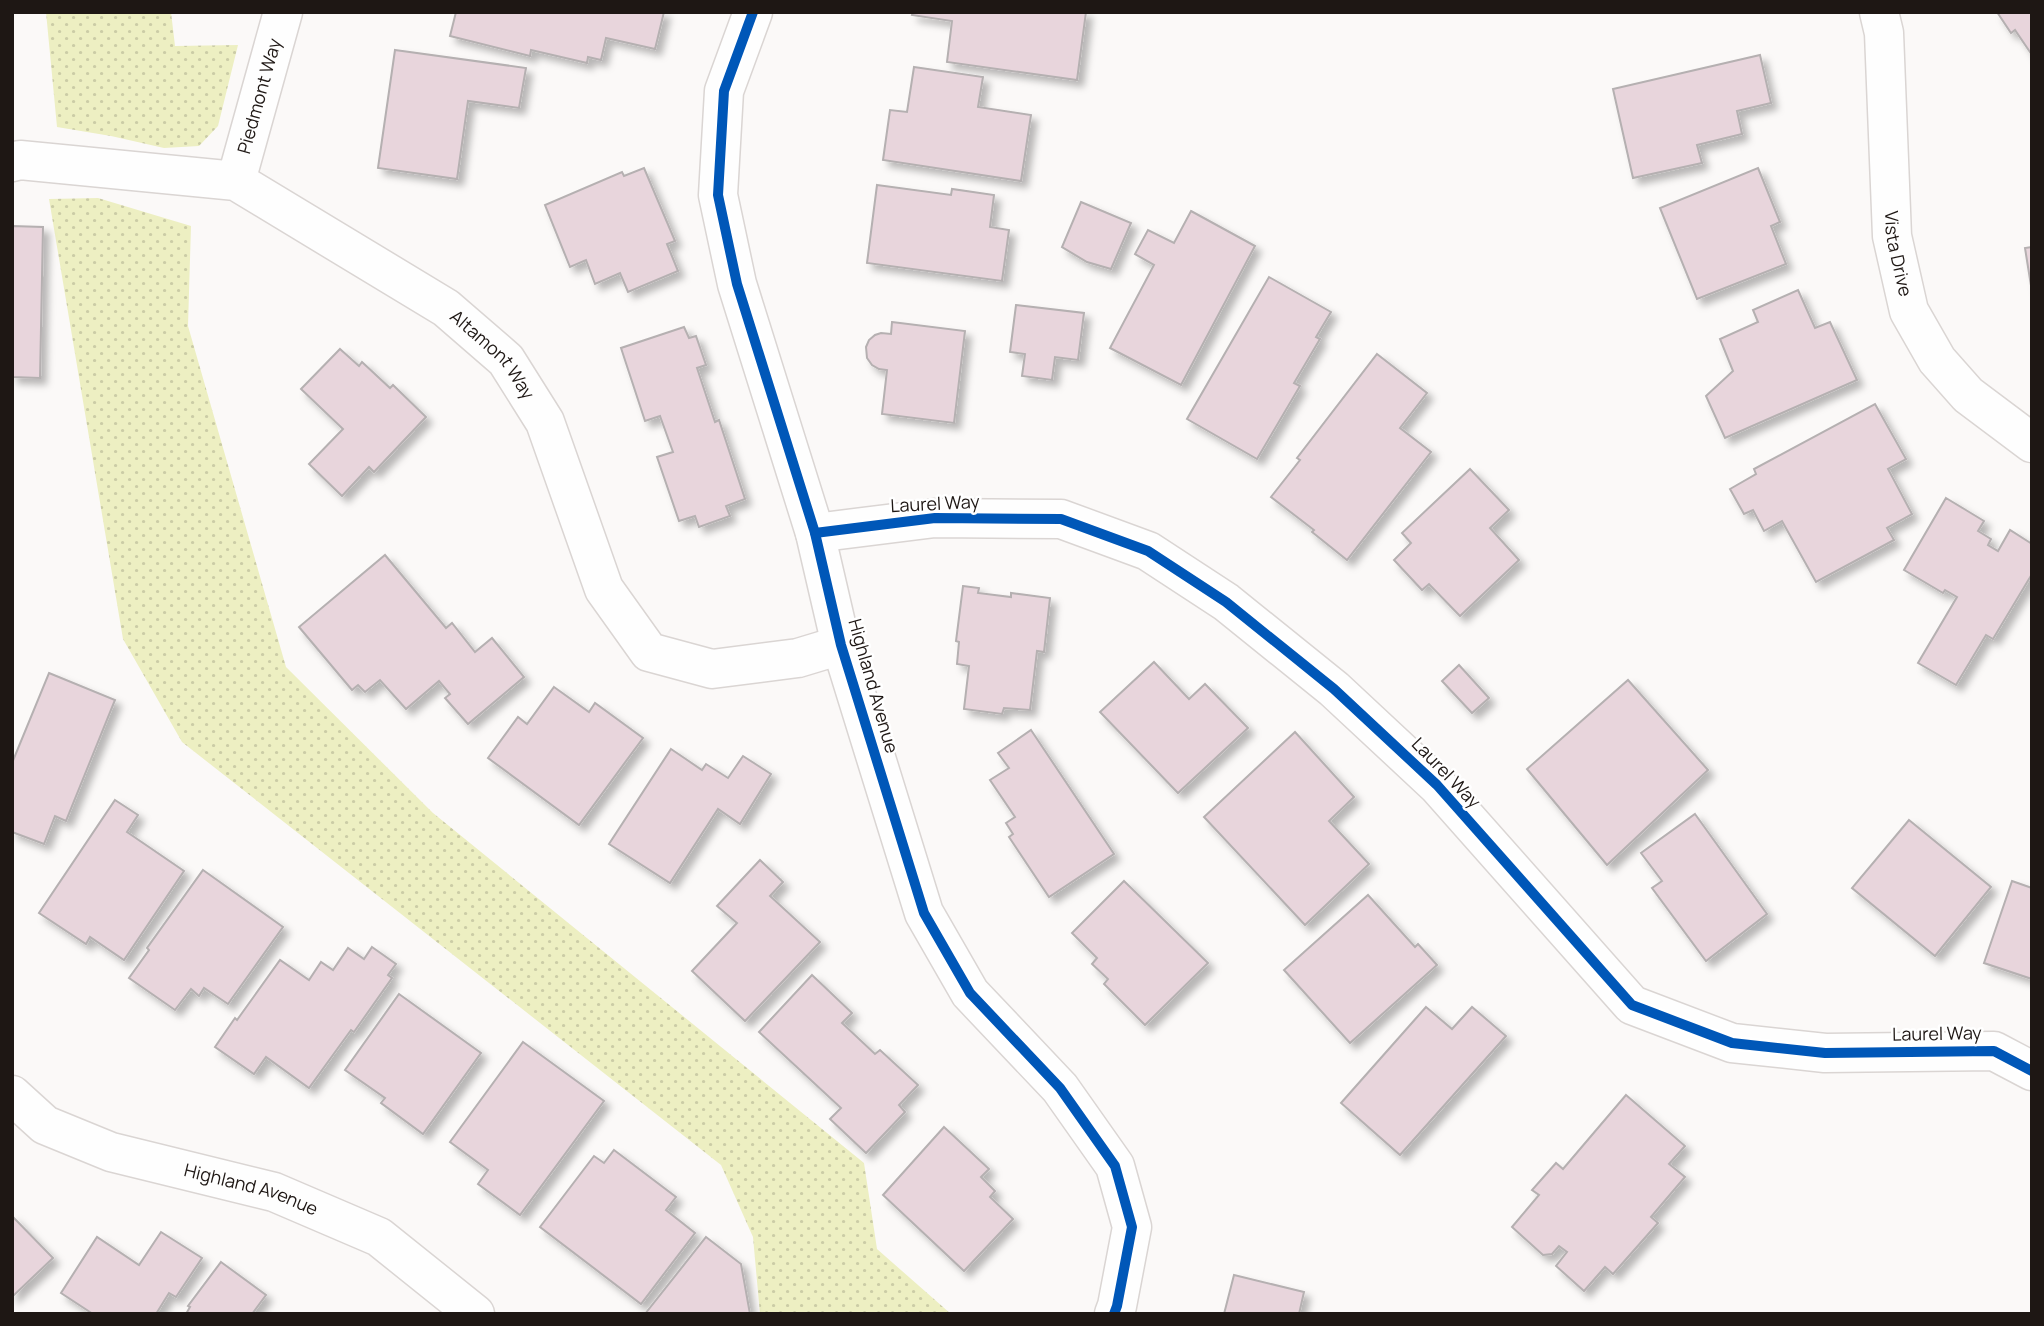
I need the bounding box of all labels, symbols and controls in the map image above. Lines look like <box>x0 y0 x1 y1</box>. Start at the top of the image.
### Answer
street label: Piedmont Way <box>231 35 286 156</box>
street label: Vista Drive <box>1880 210 1918 299</box>
street label: Altamont Way <box>445 304 541 404</box>
street label: Laurel Way <box>890 489 981 517</box>
street label: Highland Avenue <box>843 616 905 756</box>
street label: Laurel Way <box>1407 732 1487 813</box>
street label: Laurel Way <box>1892 1020 1982 1046</box>
street label: Highland Avenue <box>182 1157 322 1220</box>

